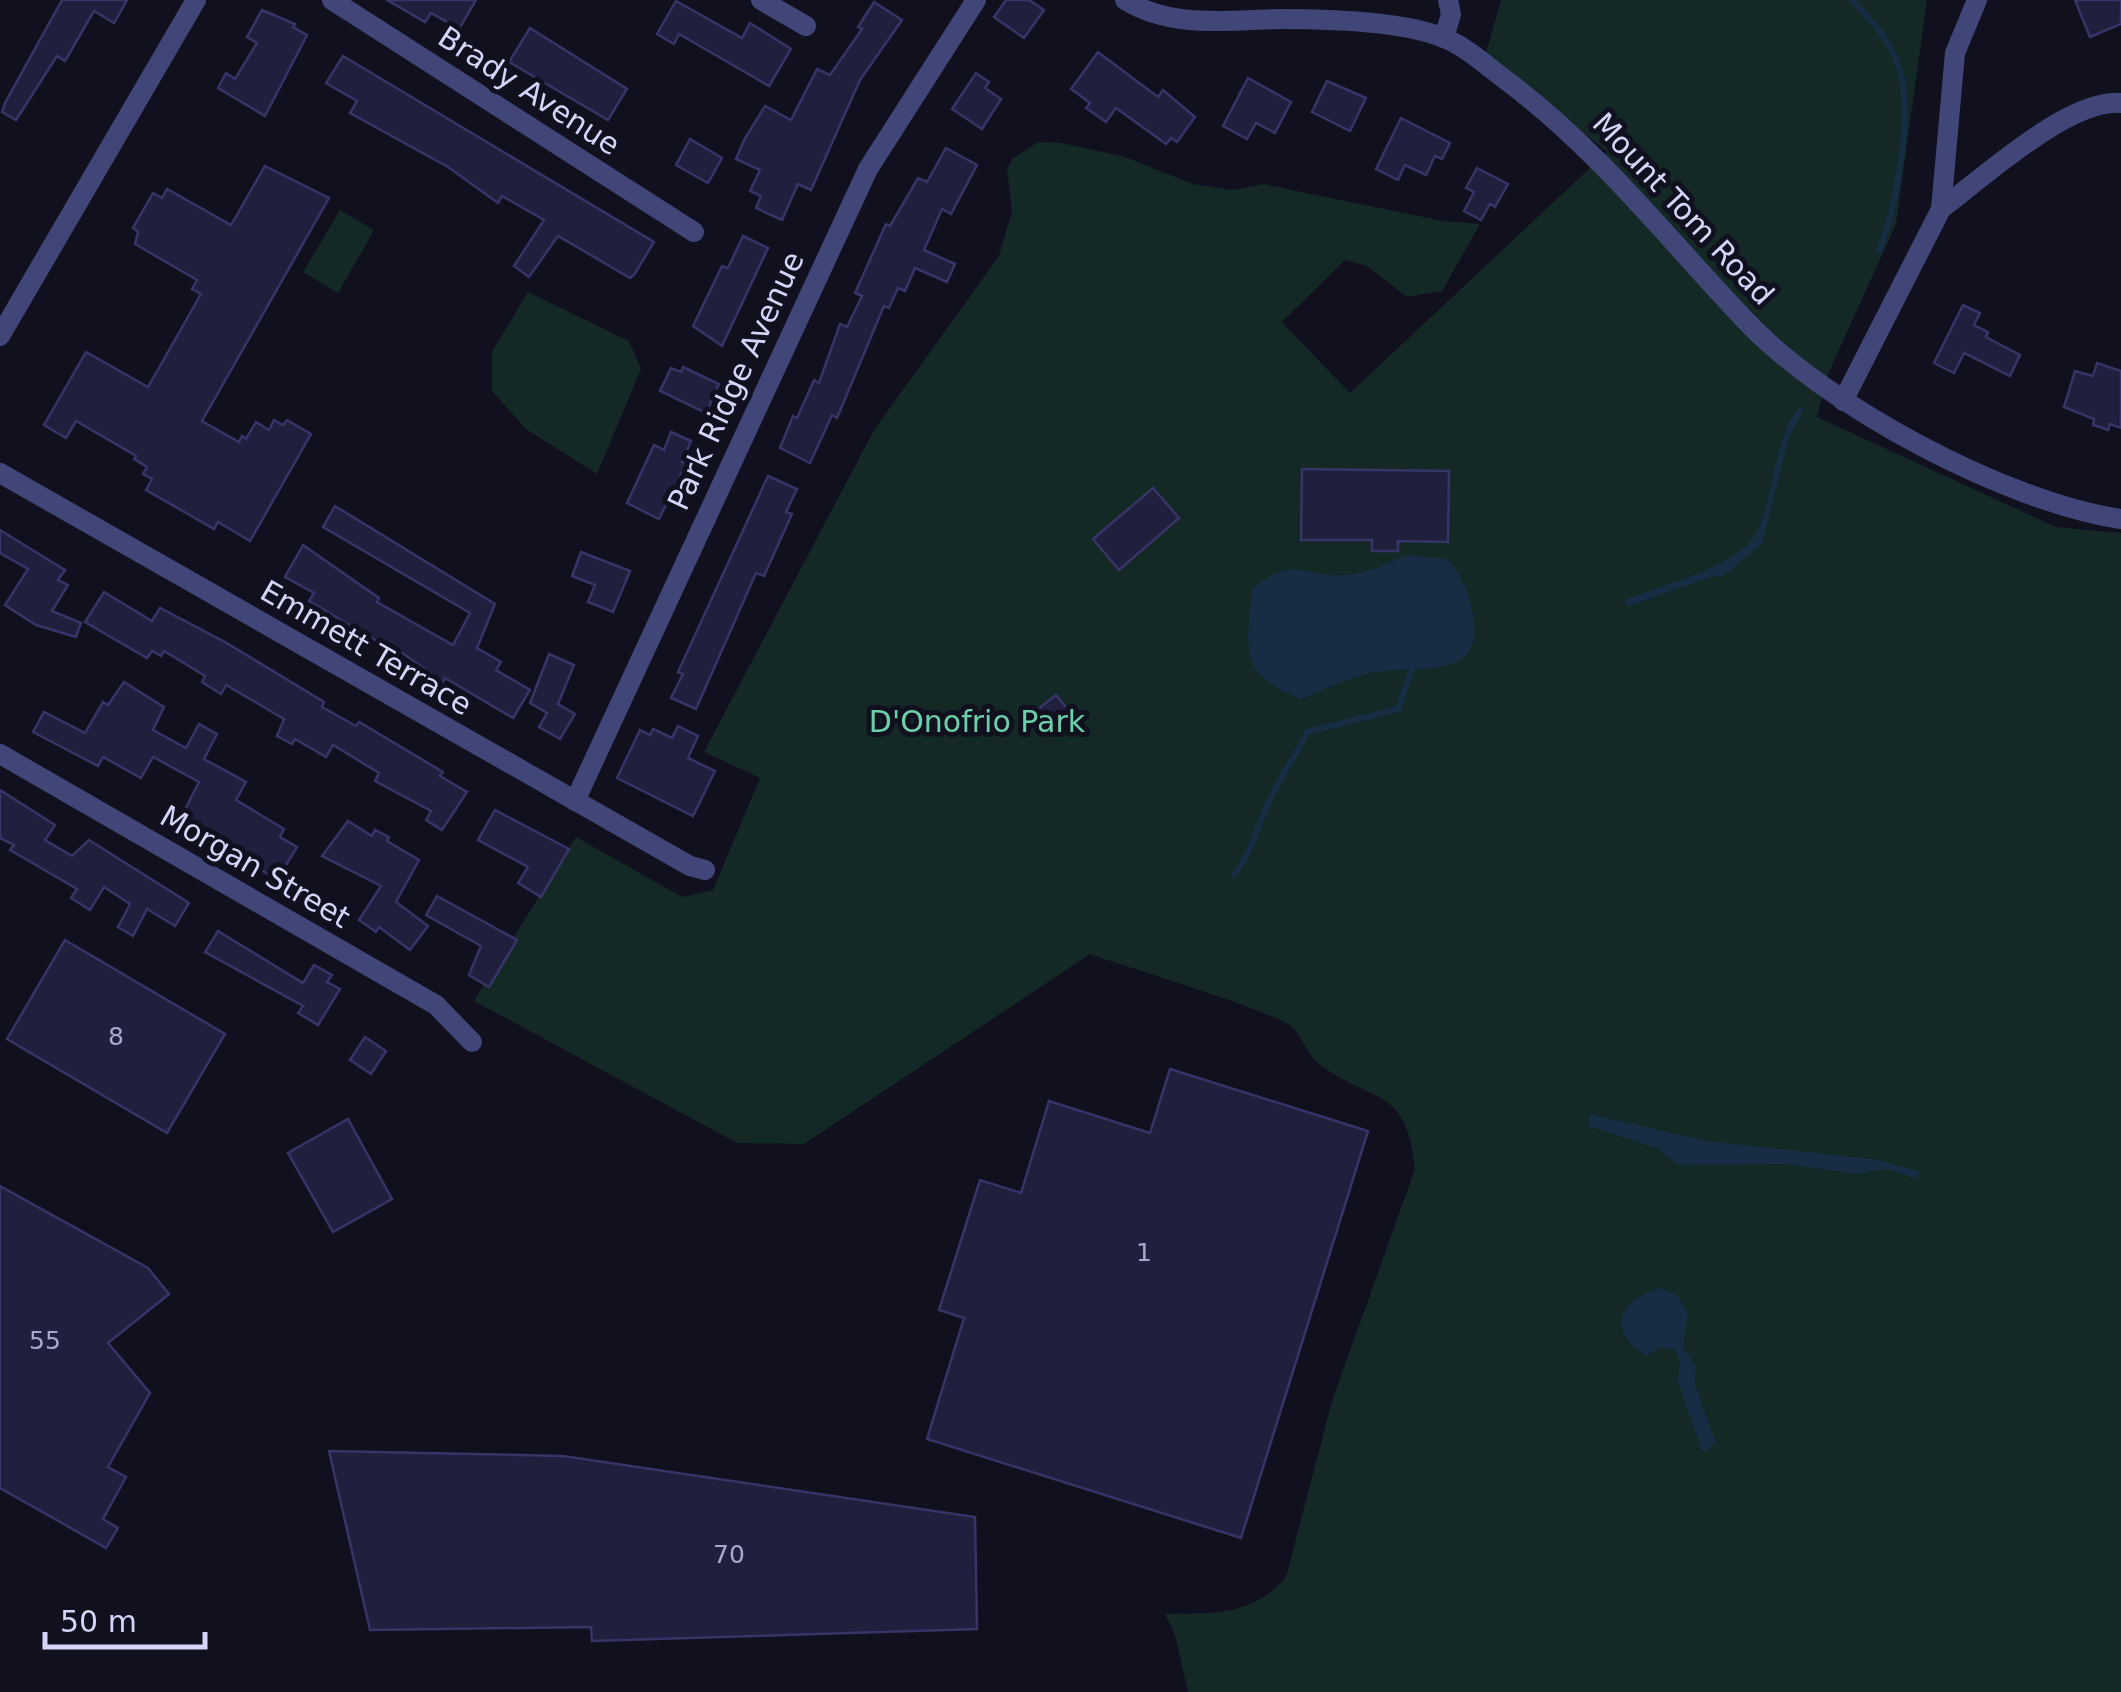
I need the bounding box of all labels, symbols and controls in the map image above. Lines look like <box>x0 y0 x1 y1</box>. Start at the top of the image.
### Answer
street label: Brady Avenue <box>432 19 626 162</box>
street label: Mount Tom Road <box>1586 106 1781 312</box>
street label: Park Ridge Avenue <box>660 246 811 516</box>
street label: Emmett Terrace <box>254 573 478 722</box>
park label: D'Onofrio Park <box>869 704 1086 739</box>
street label: Morgan Street <box>154 798 357 935</box>
house number: 8 <box>108 1022 124 1051</box>
house number: 1 <box>1136 1238 1152 1267</box>
house number: 55 <box>29 1326 61 1355</box>
house number: 70 <box>713 1540 745 1569</box>
scale bar <box>45 1587 205 1649</box>
text: 50 m <box>60 1604 137 1639</box>

